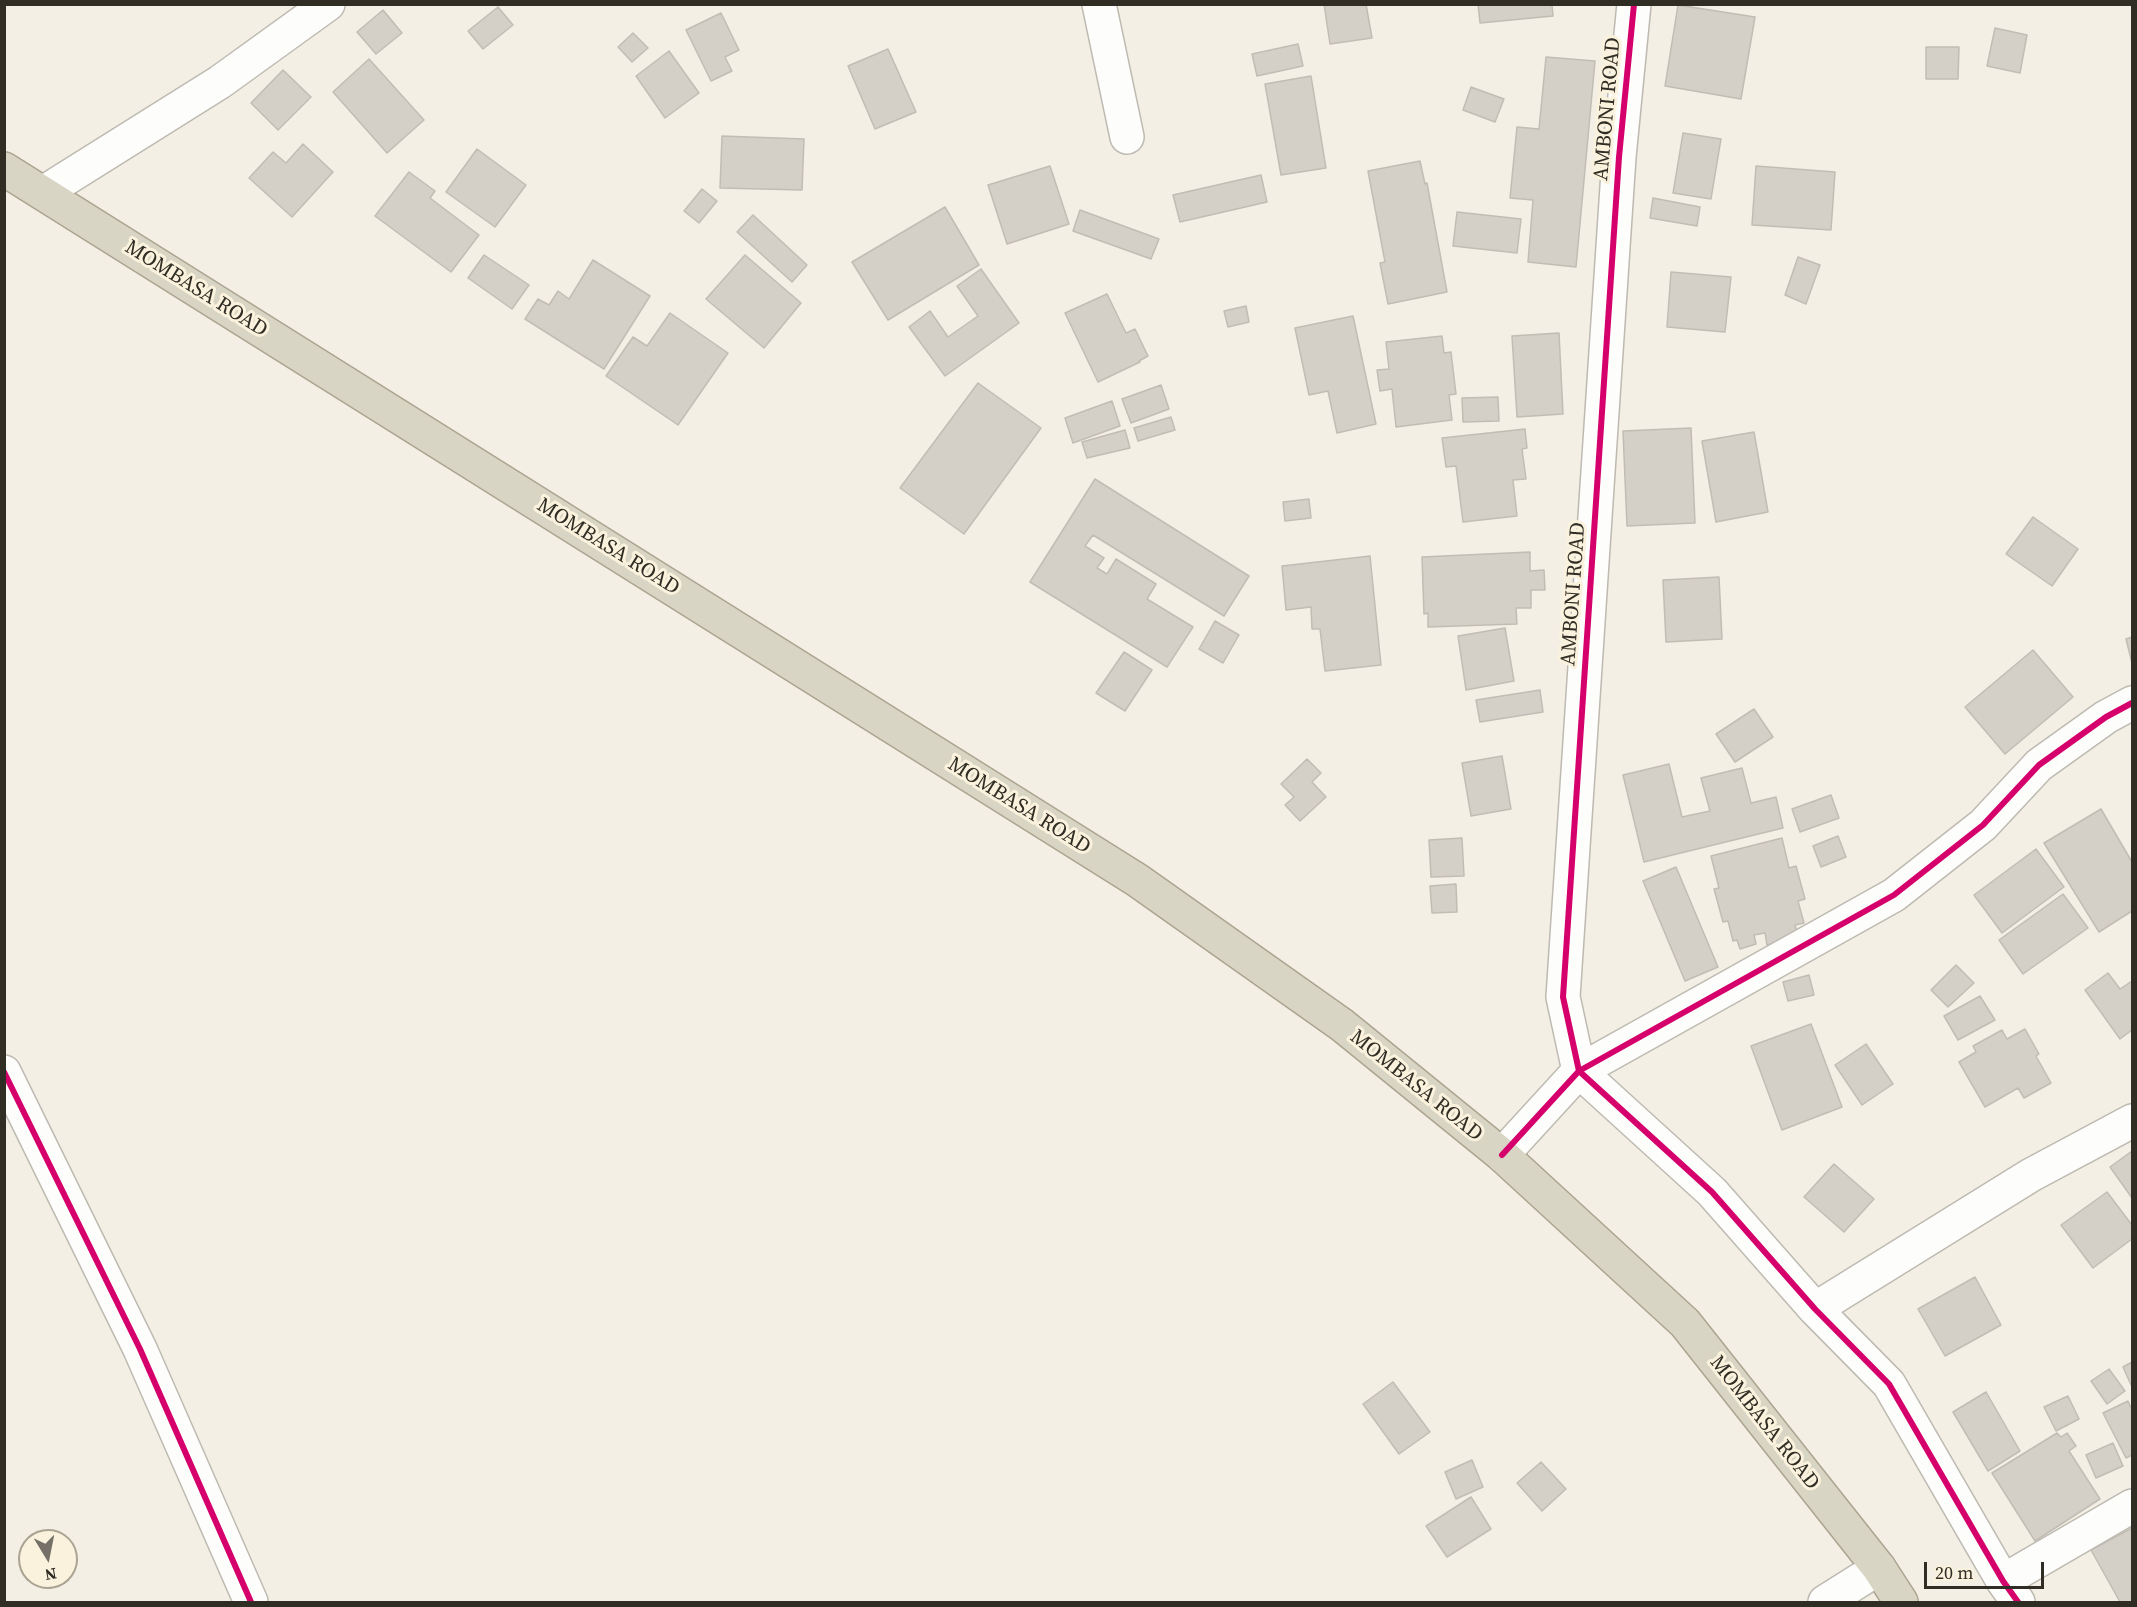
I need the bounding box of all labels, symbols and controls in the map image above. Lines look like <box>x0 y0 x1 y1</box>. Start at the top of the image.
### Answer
street label: AMBONI ROAD <box>1589 36 1627 182</box>
street label: MOMBASA ROAD <box>120 235 272 343</box>
street label: MOMBASA ROAD <box>532 493 684 601</box>
street label: AMBONI ROAD <box>1556 521 1592 667</box>
street label: MOMBASA ROAD <box>943 752 1095 860</box>
street label: MOMBASA ROAD <box>1345 1025 1487 1147</box>
street label: MOMBASA ROAD <box>1704 1351 1824 1495</box>
north arrow <box>18 1529 78 1589</box>
scale bar <box>1927 1550 2047 1588</box>
text: 20 m <box>1935 1560 1973 1585</box>
text: N <box>43 1563 58 1587</box>

